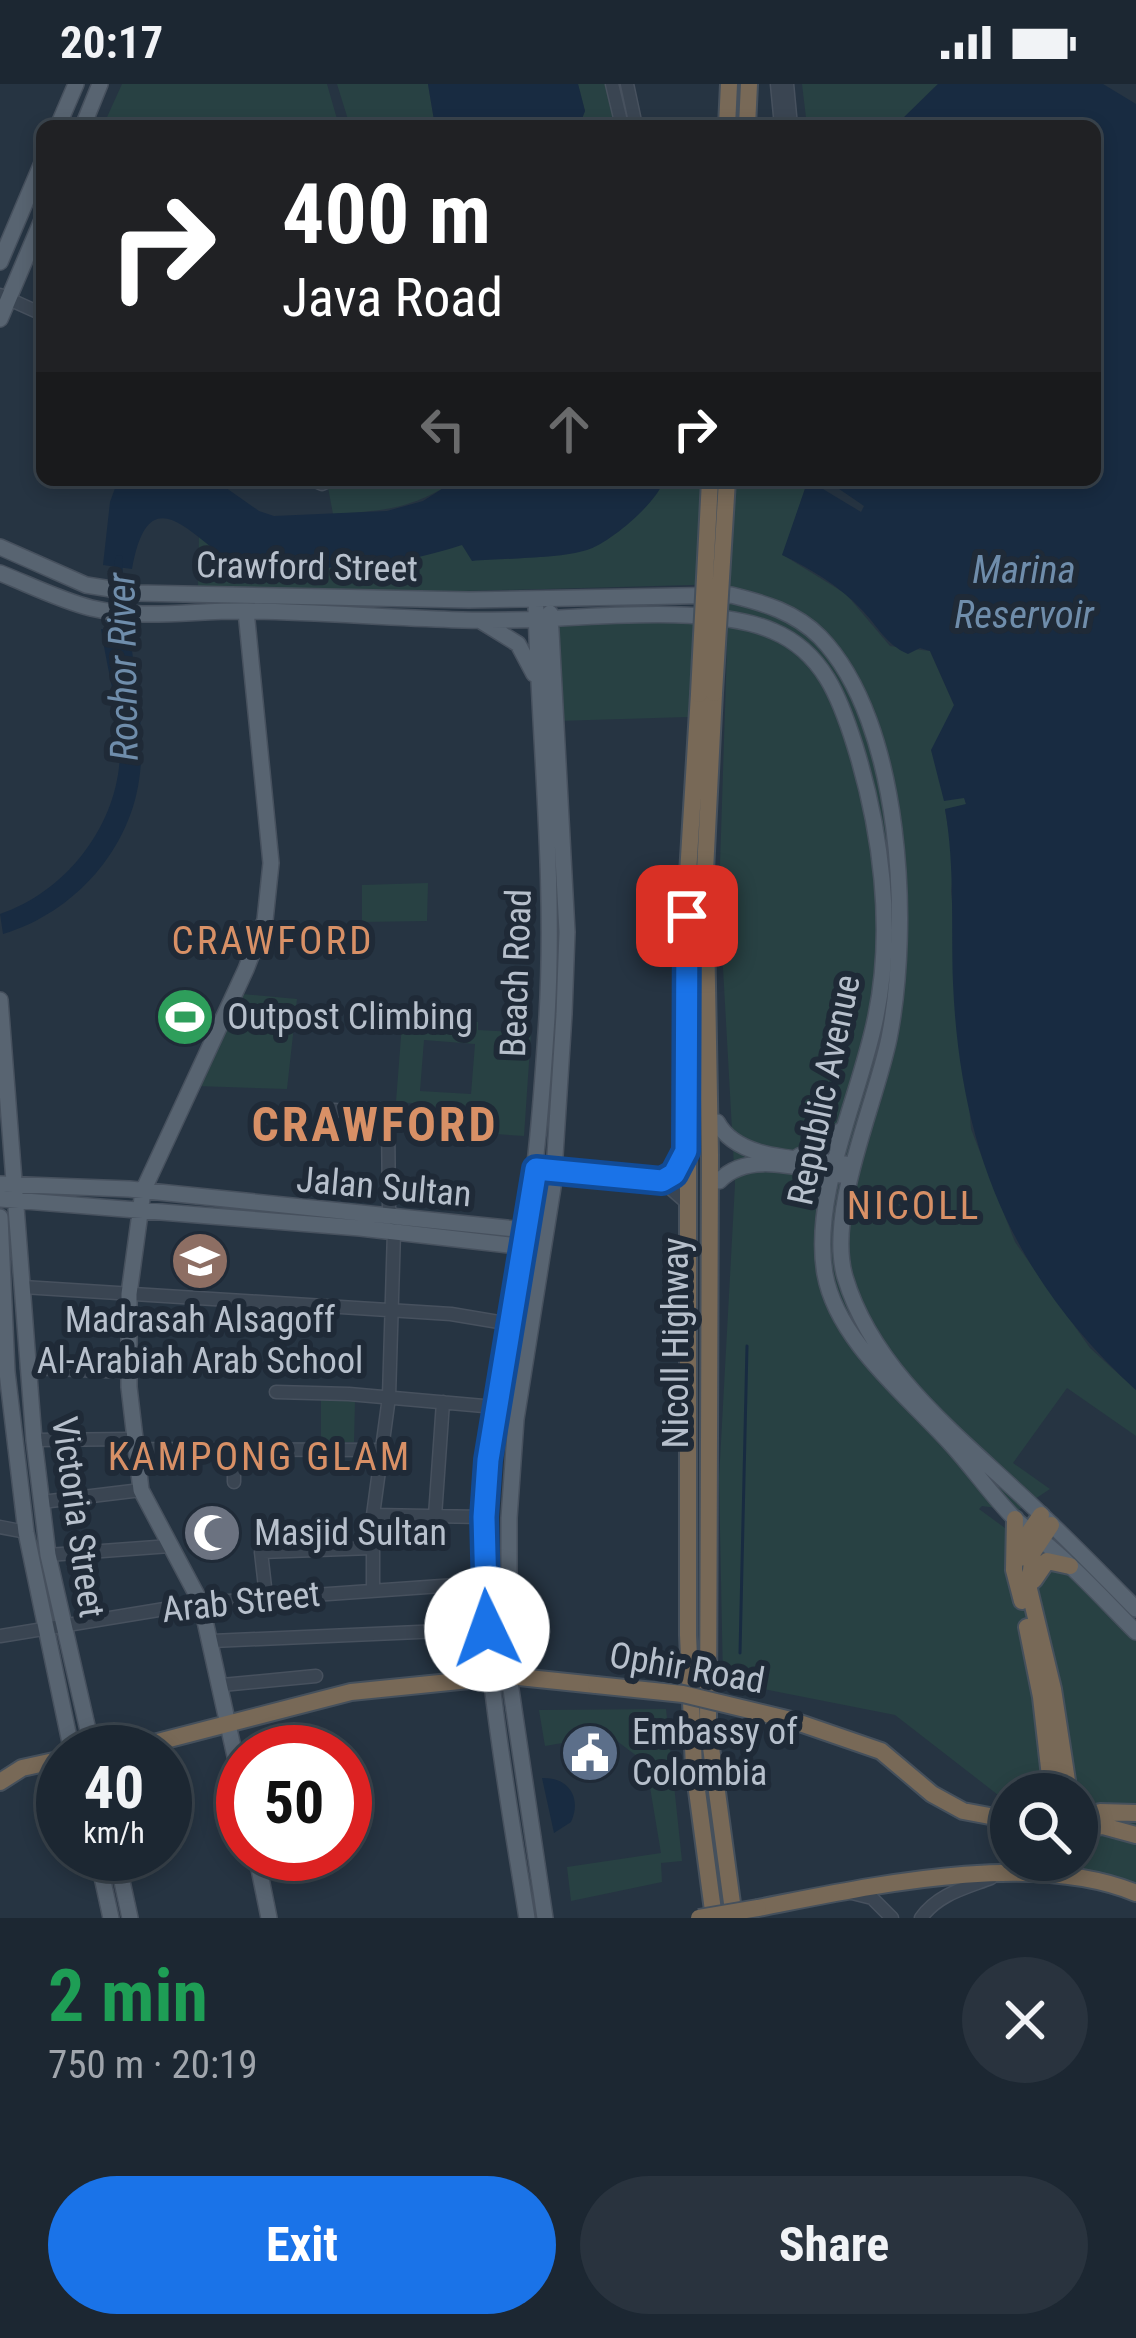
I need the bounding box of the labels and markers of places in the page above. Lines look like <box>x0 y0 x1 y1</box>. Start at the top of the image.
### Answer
pin <box>636 865 738 967</box>
sports icon: Outpost Climbing <box>154 986 216 1048</box>
place label: Outpost Climbing <box>227 996 473 1038</box>
school or university icon: Madrasah Alsagoff Al-Arabiah Arab School <box>169 1230 231 1292</box>
place label: Madrasah Alsagoff Al-Arabiah Arab School <box>37 1299 363 1382</box>
mosque icon: Masjid Sultan <box>181 1502 243 1564</box>
place label: Masjid Sultan <box>254 1512 447 1554</box>
place label: Embassy of Colombia <box>632 1711 798 1794</box>
public building icon: Embassy of Colombia <box>559 1722 621 1784</box>

